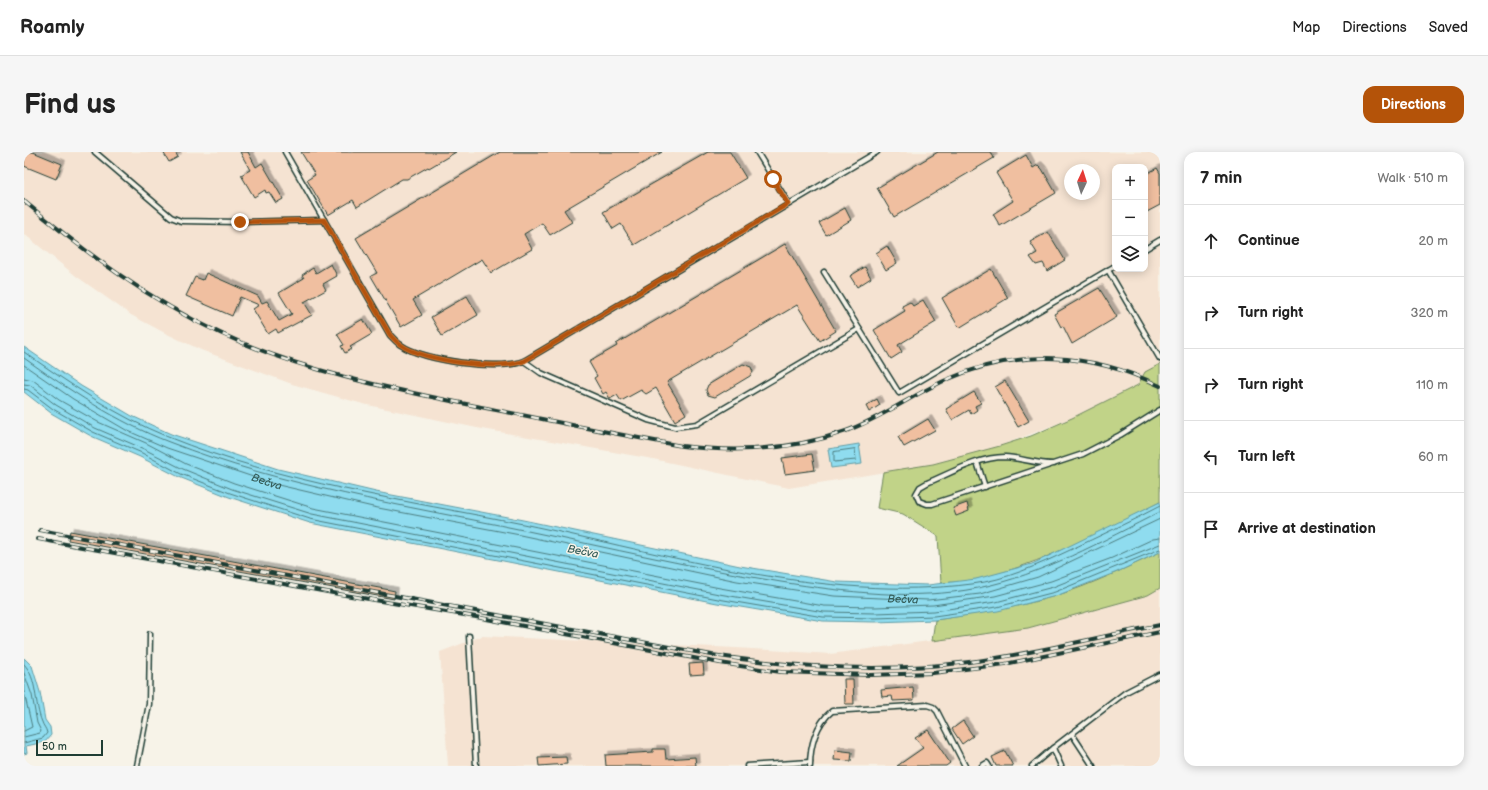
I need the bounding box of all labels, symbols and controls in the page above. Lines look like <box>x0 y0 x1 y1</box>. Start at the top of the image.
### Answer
text: Roamly <box>20 16 84 39</box>
text: Map <box>1292 19 1320 36</box>
text: Directions <box>1342 19 1407 36</box>
text: Saved <box>1429 19 1468 36</box>
button: Directions <box>1363 86 1464 123</box>
text: Find us <box>24 88 116 121</box>
north arrow <box>1064 164 1100 200</box>
map controls <box>1112 164 1148 272</box>
button: + <box>1112 164 1148 200</box>
text: 7 min <box>1200 168 1242 188</box>
route start <box>764 170 782 188</box>
text: Walk · 510 m <box>1377 170 1448 186</box>
button: − <box>1112 200 1148 236</box>
route end <box>231 213 249 231</box>
icon: ahead <box>1200 230 1222 252</box>
text: Continue <box>1238 231 1300 250</box>
text: 20 m <box>1418 233 1448 249</box>
button: layers <box>1112 236 1148 272</box>
icon: right <box>1200 302 1222 324</box>
text: Turn right <box>1238 303 1303 322</box>
text: 320 m <box>1410 305 1448 321</box>
icon: right <box>1200 374 1222 396</box>
text: Turn right <box>1238 375 1303 394</box>
text: 110 m <box>1416 377 1448 393</box>
icon: left <box>1200 446 1222 468</box>
text: Turn left <box>1238 447 1295 466</box>
text: 60 m <box>1418 449 1448 465</box>
water label: Bečva <box>250 471 283 493</box>
icon: arrive <box>1200 518 1222 540</box>
text: Arrive at destination <box>1238 519 1376 538</box>
water label: Bečva <box>566 542 599 561</box>
water label: Bečva <box>887 592 919 607</box>
scale bar <box>36 738 103 757</box>
text: 50 m <box>42 740 67 753</box>

